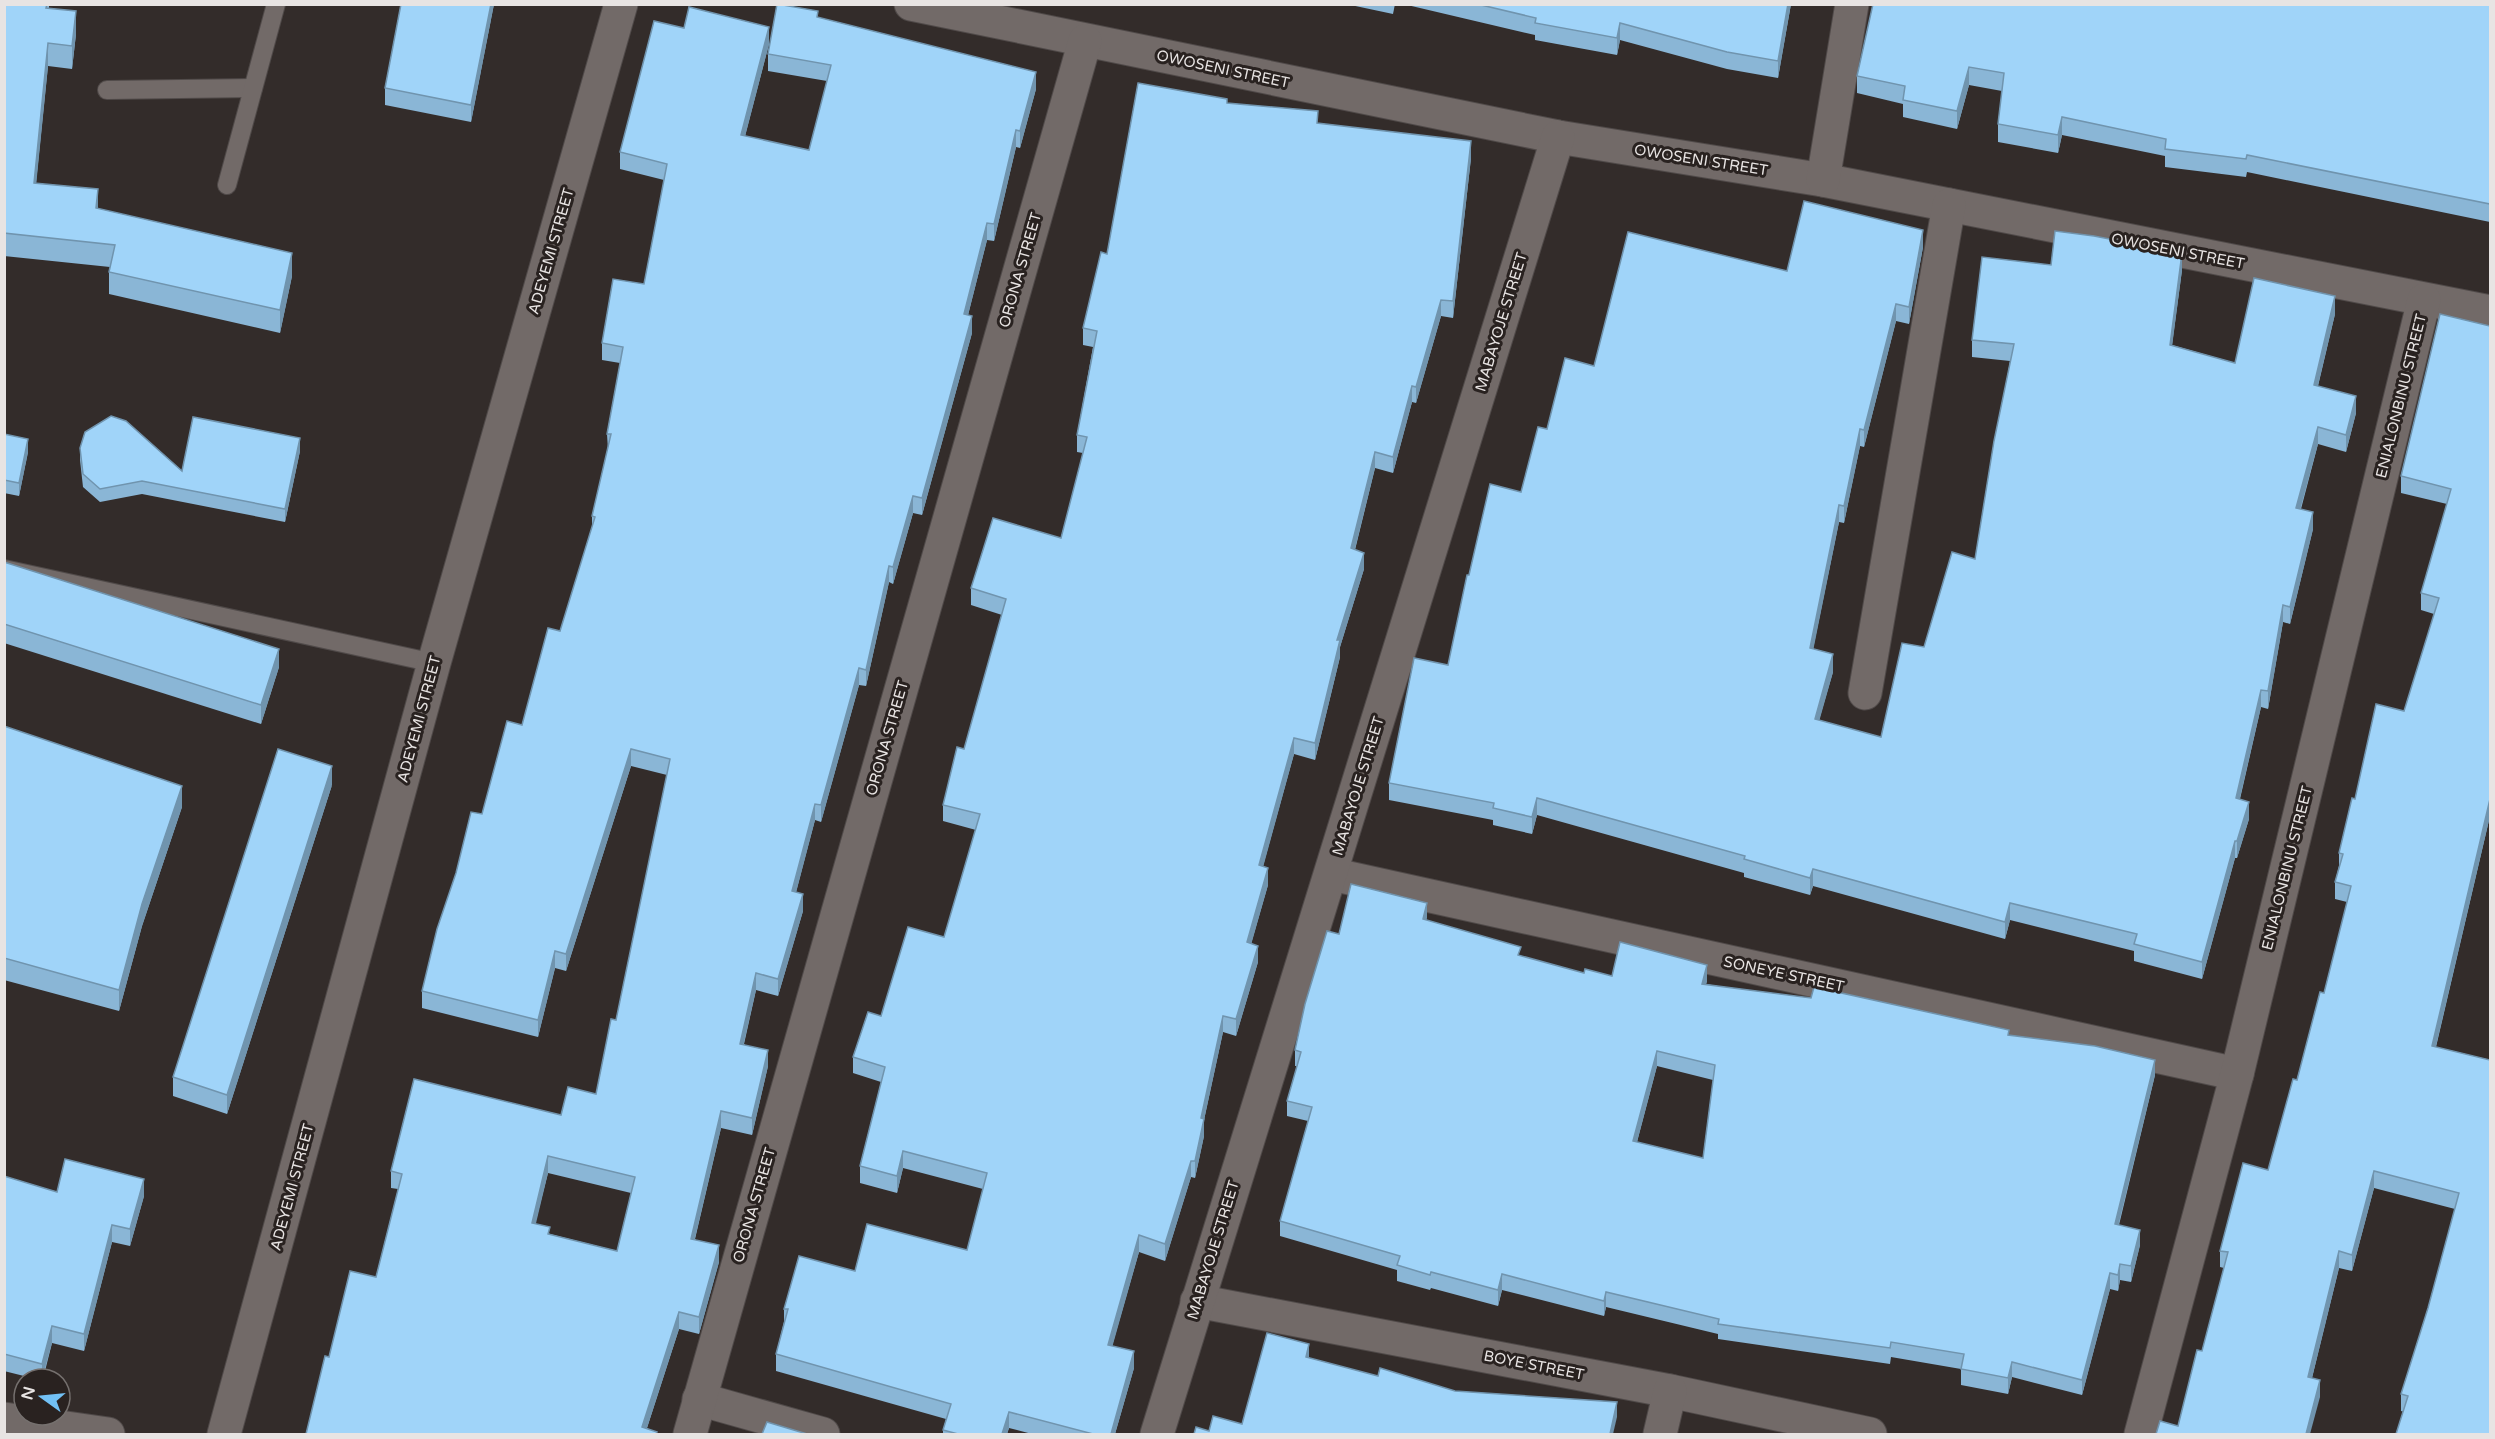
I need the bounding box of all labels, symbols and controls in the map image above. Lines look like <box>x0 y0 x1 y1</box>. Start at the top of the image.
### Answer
street label: OWOSENI STREET <box>1155 46 1291 92</box>
street label: OWOSENI STREET <box>1633 141 1769 179</box>
street label: ADEYEMI STREET <box>524 186 578 316</box>
street label: ORONA STREET <box>995 210 1045 330</box>
street label: OWOSENI STREET <box>2110 229 2246 273</box>
street label: MABAYOJE STREET <box>1471 250 1531 394</box>
street label: ENIALONBINU STREET <box>2372 312 2430 480</box>
street label: ADEYEMI STREET <box>393 654 445 784</box>
street label: ORONA STREET <box>862 678 912 798</box>
street label: MABAYOJE STREET <box>1328 714 1388 858</box>
street label: ENIALONBINU STREET <box>2258 784 2316 952</box>
street label: SONEYE STREET <box>1722 952 1846 996</box>
street label: ADEYEMI STREET <box>266 1122 318 1252</box>
street label: ORONA STREET <box>729 1145 779 1265</box>
street label: MABAYOJE STREET <box>1183 1178 1243 1322</box>
street label: BOYE STREET <box>1482 1346 1586 1384</box>
north arrow <box>12 1367 72 1427</box>
text: N <box>17 1385 40 1402</box>

